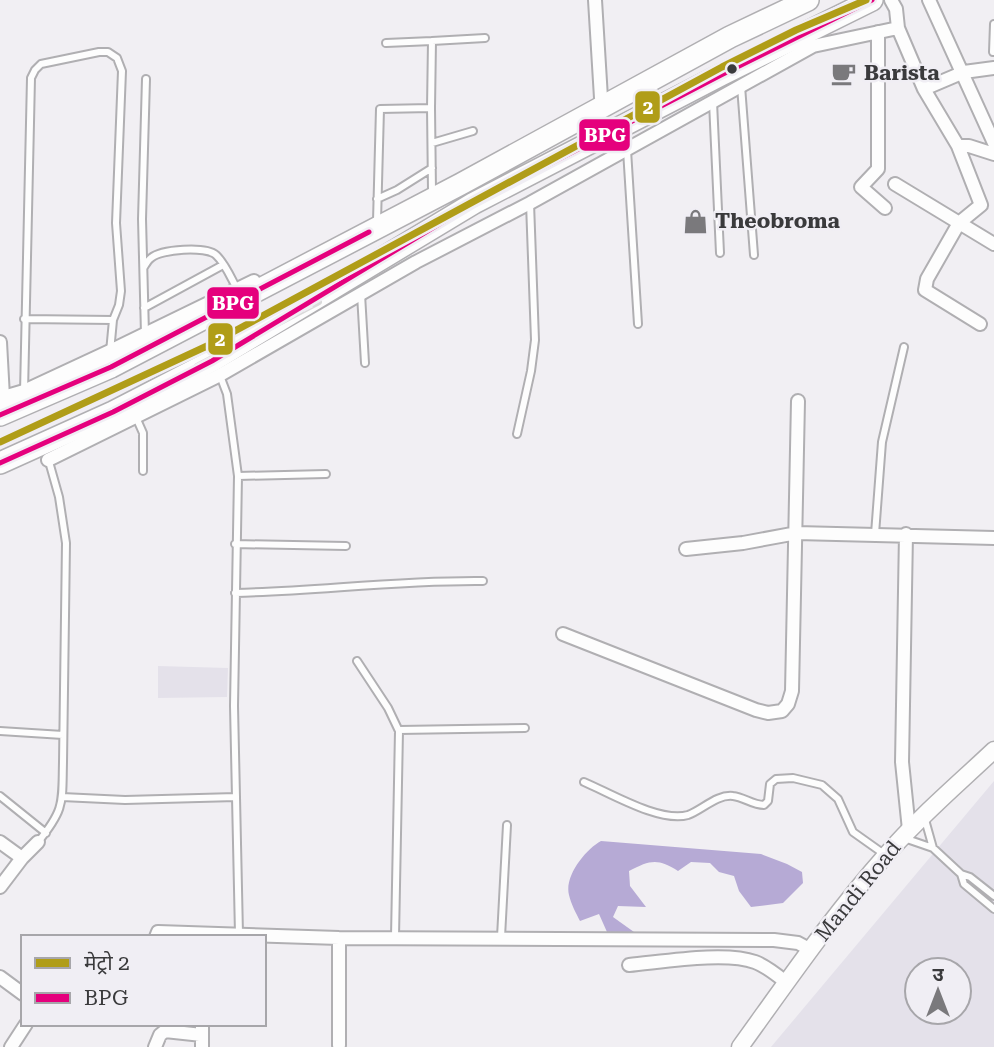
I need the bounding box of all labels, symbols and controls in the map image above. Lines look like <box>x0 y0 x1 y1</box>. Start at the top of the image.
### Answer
cafe icon: Barista <box>830 59 858 87</box>
place label: Barista <box>864 61 940 85</box>
unlabelled marker <box>725 62 739 76</box>
line badge: 2 <box>634 90 661 124</box>
text: 2 <box>643 96 653 119</box>
line badge: BPG <box>578 118 631 152</box>
text: BPG <box>584 124 626 147</box>
shop icon: Theobroma <box>681 207 709 235</box>
place label: Theobroma <box>715 209 841 233</box>
line badge: BPG <box>206 286 260 320</box>
text: BPG <box>212 292 254 315</box>
line badge: 2 <box>207 322 234 356</box>
text: 2 <box>215 328 225 351</box>
street label: Mandi Road <box>810 836 906 946</box>
legend <box>21 935 266 1026</box>
text: मेट्रो 2 <box>84 951 130 975</box>
north arrow <box>903 956 973 1026</box>
text: उ <box>932 963 944 986</box>
text: BPG <box>84 986 128 1010</box>

